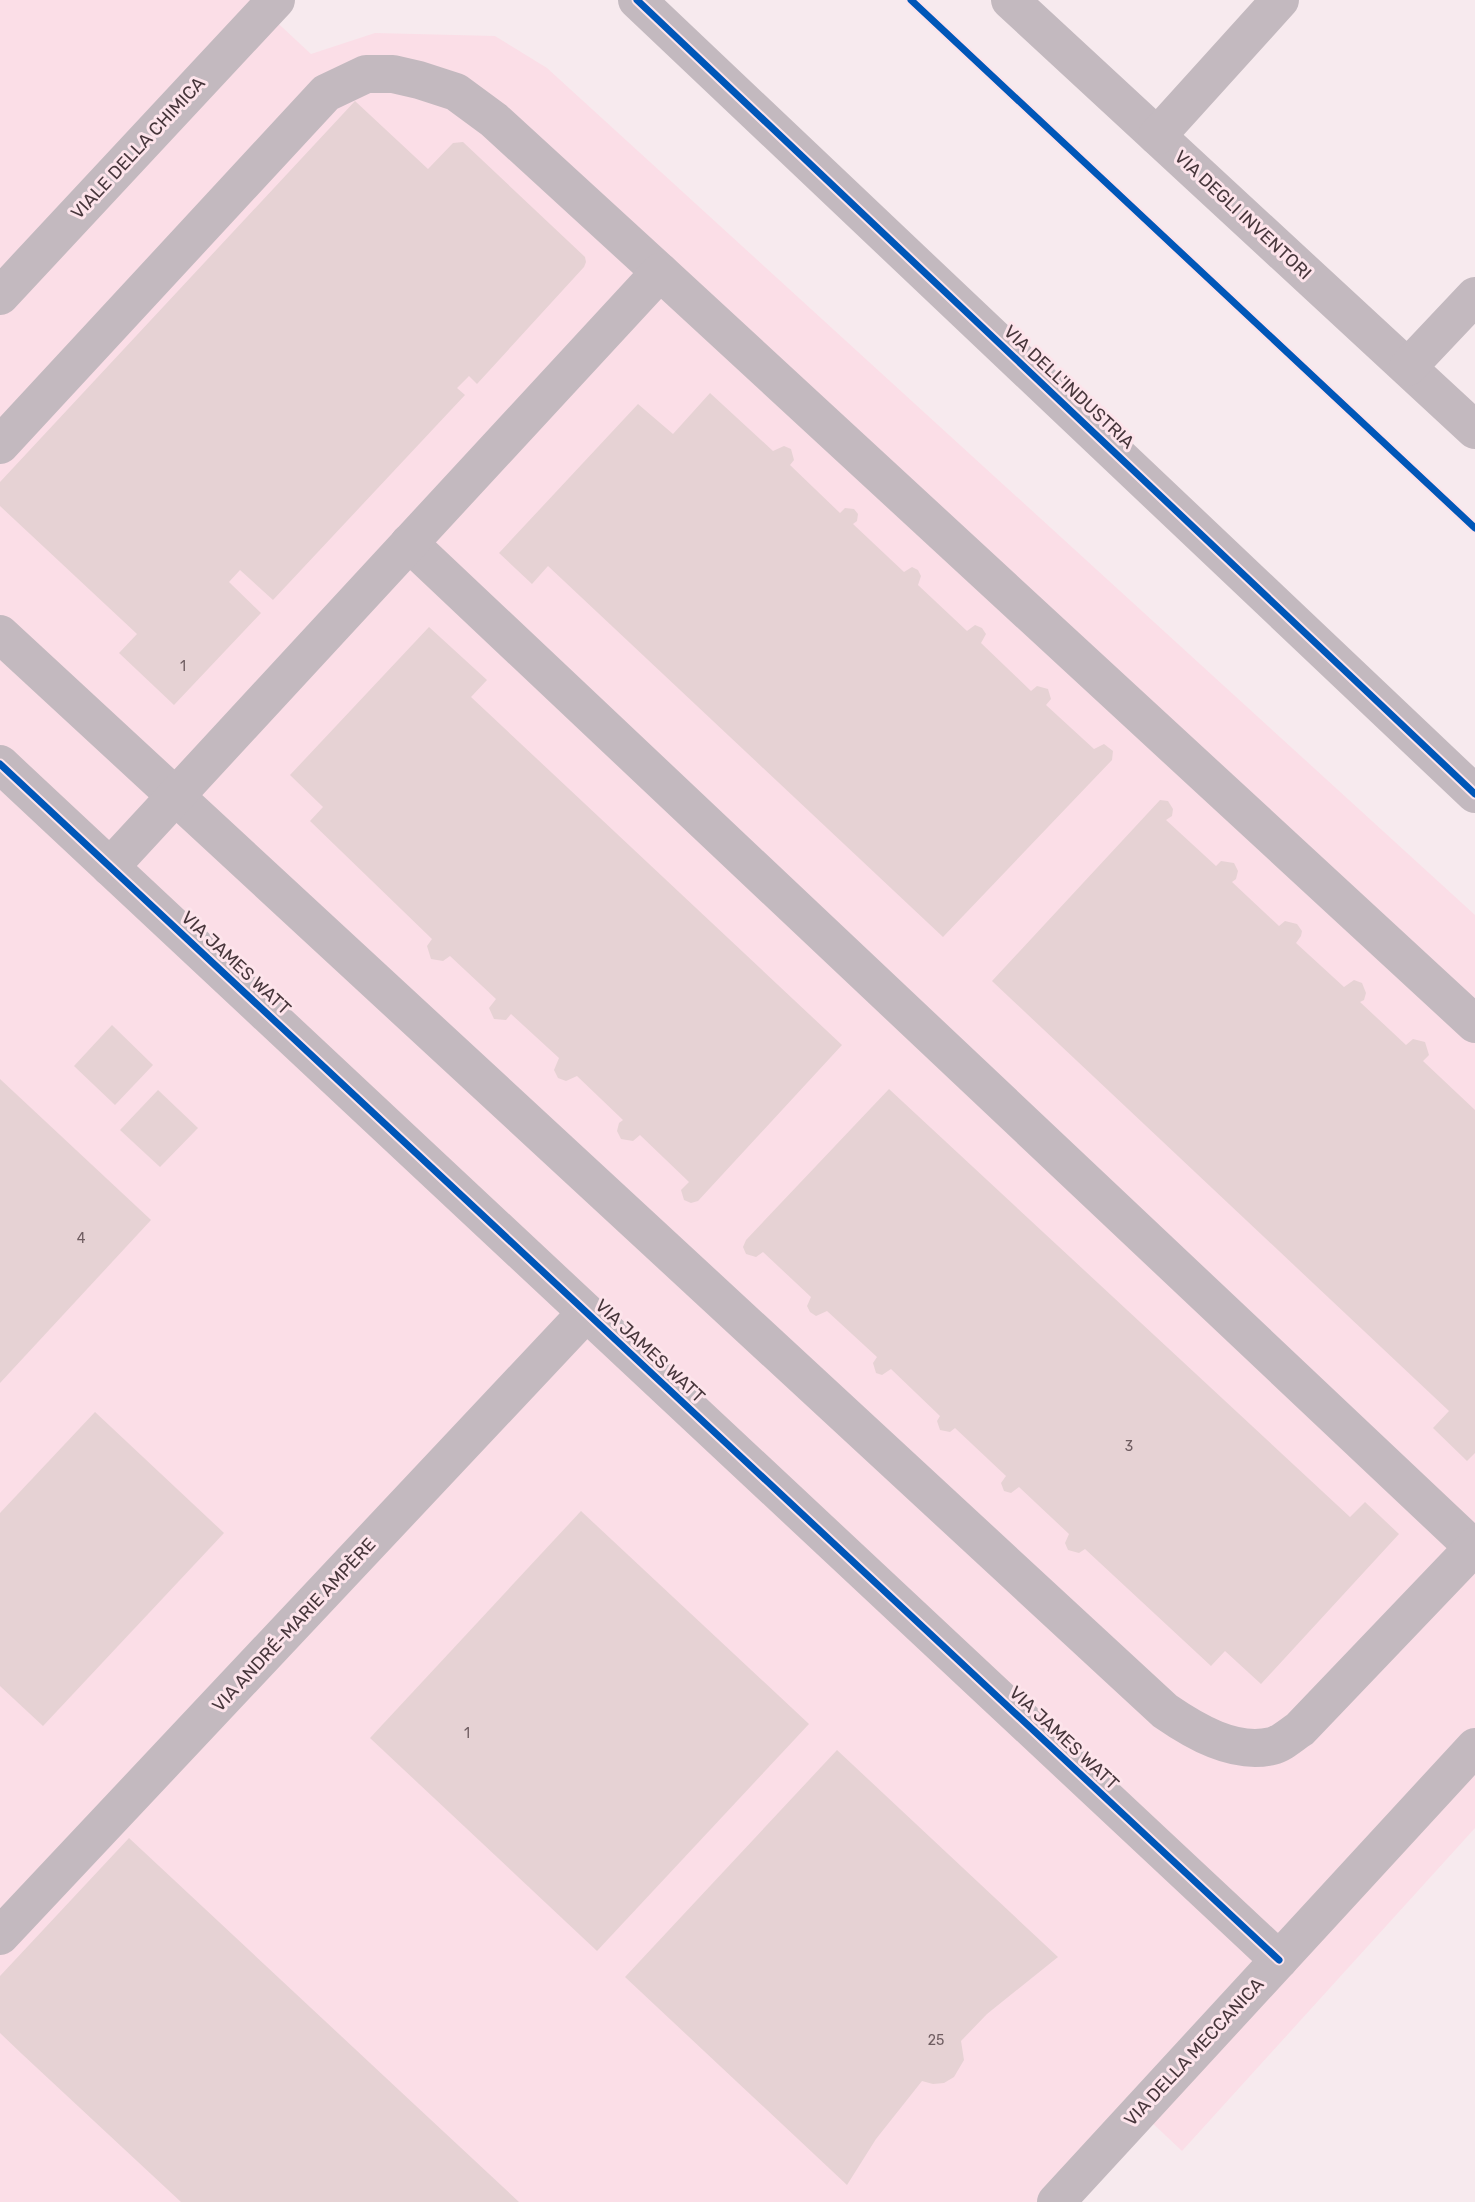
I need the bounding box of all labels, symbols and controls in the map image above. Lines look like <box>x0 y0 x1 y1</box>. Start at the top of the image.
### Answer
street label: VIALE DELLA CHIMICA <box>66 72 210 224</box>
street label: VIA DEGLI INVENTORI <box>1170 146 1316 284</box>
street label: VIA DELL'INDUSTRIA <box>999 321 1139 453</box>
house number: 1 <box>180 658 186 675</box>
street label: VIA JAMES WATT <box>177 907 295 1019</box>
house number: 4 <box>77 1230 86 1247</box>
street label: VIA JAMES WATT <box>591 1295 709 1407</box>
house number: 3 <box>1125 1438 1133 1455</box>
street label: VIA ANDRÉ-MARIE AMPÈRE <box>208 1534 380 1716</box>
street label: VIA JAMES WATT <box>1005 1682 1123 1794</box>
house number: 1 <box>464 1725 470 1742</box>
street label: VIA DELLA MECCANICA <box>1120 1973 1268 2131</box>
house number: 25 <box>928 2032 944 2049</box>

